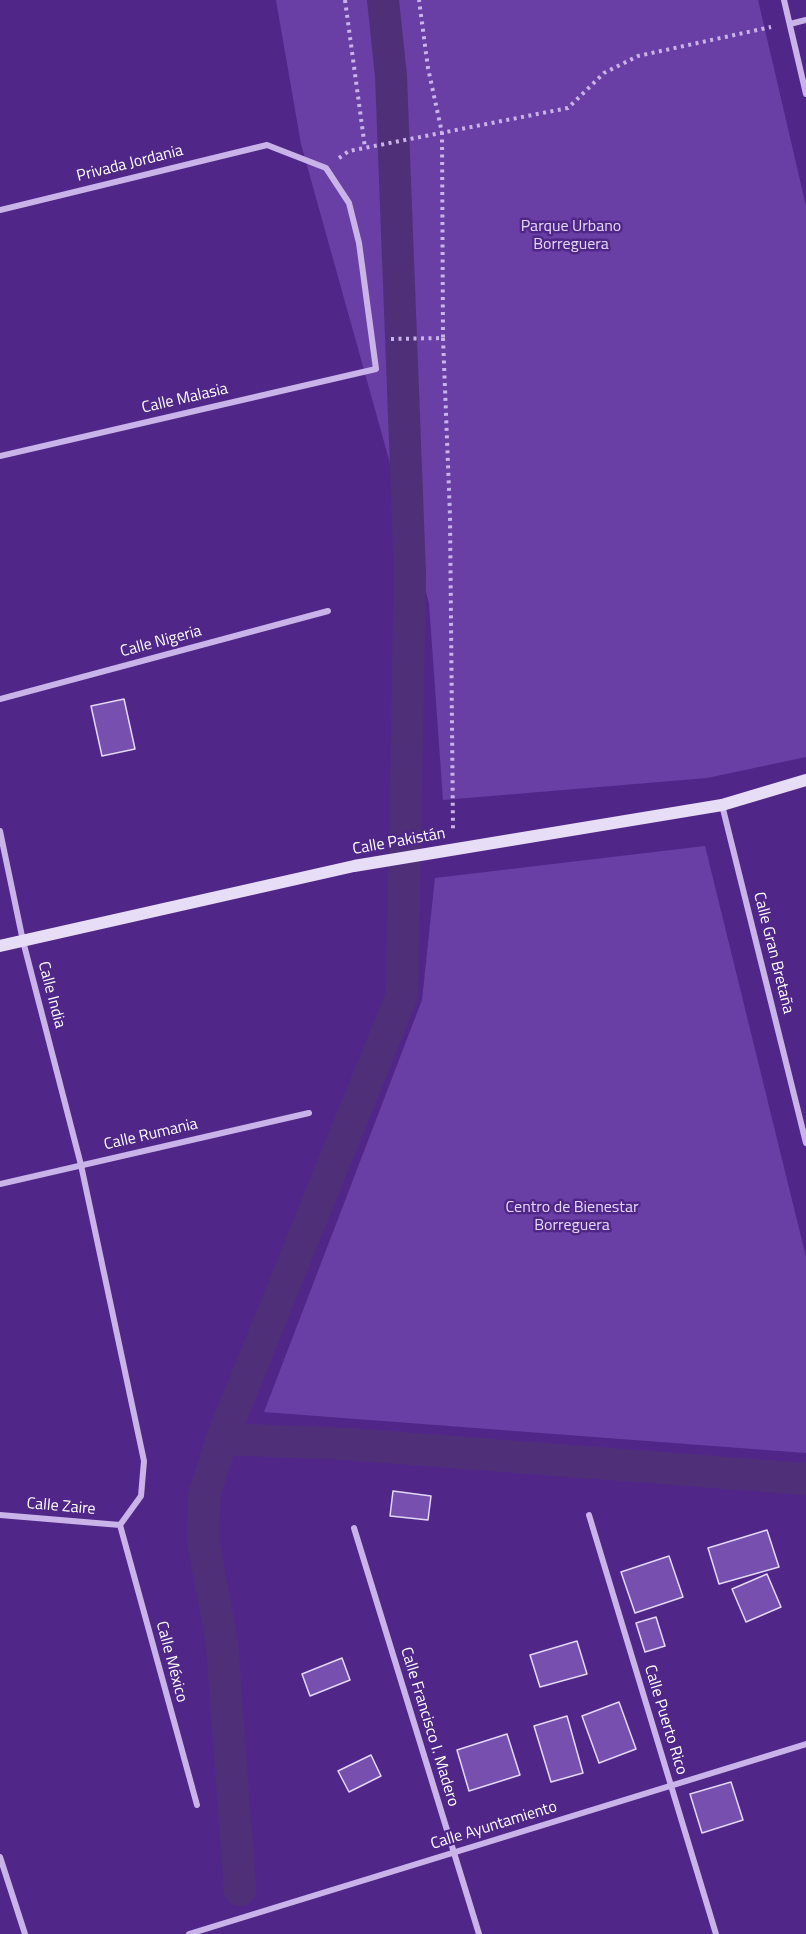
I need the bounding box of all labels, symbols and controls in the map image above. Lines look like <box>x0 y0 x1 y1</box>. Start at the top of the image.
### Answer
street label: Privada Jordania <box>75 141 185 187</box>
park label: Parque Urbano Borreguera <box>521 217 621 255</box>
street label: Calle Malasia <box>140 380 230 418</box>
street label: Calle Nigeria <box>118 622 204 662</box>
street label: Calle Pakistán <box>351 824 447 860</box>
street label: Calle Gran Bretaña <box>749 890 797 1016</box>
street label: Calle India <box>33 960 69 1030</box>
street label: Calle Rumania <box>102 1115 200 1155</box>
park label: Centro de Bienestar Borreguera <box>506 1198 638 1236</box>
street label: Calle Zaire <box>26 1494 96 1520</box>
street label: Calle México <box>151 1619 191 1705</box>
street label: Calle Francisco I. Madero <box>396 1645 462 1809</box>
street label: Calle Puerto Rico <box>639 1663 691 1777</box>
street label: Calle Ayuntamiento <box>429 1798 559 1854</box>

